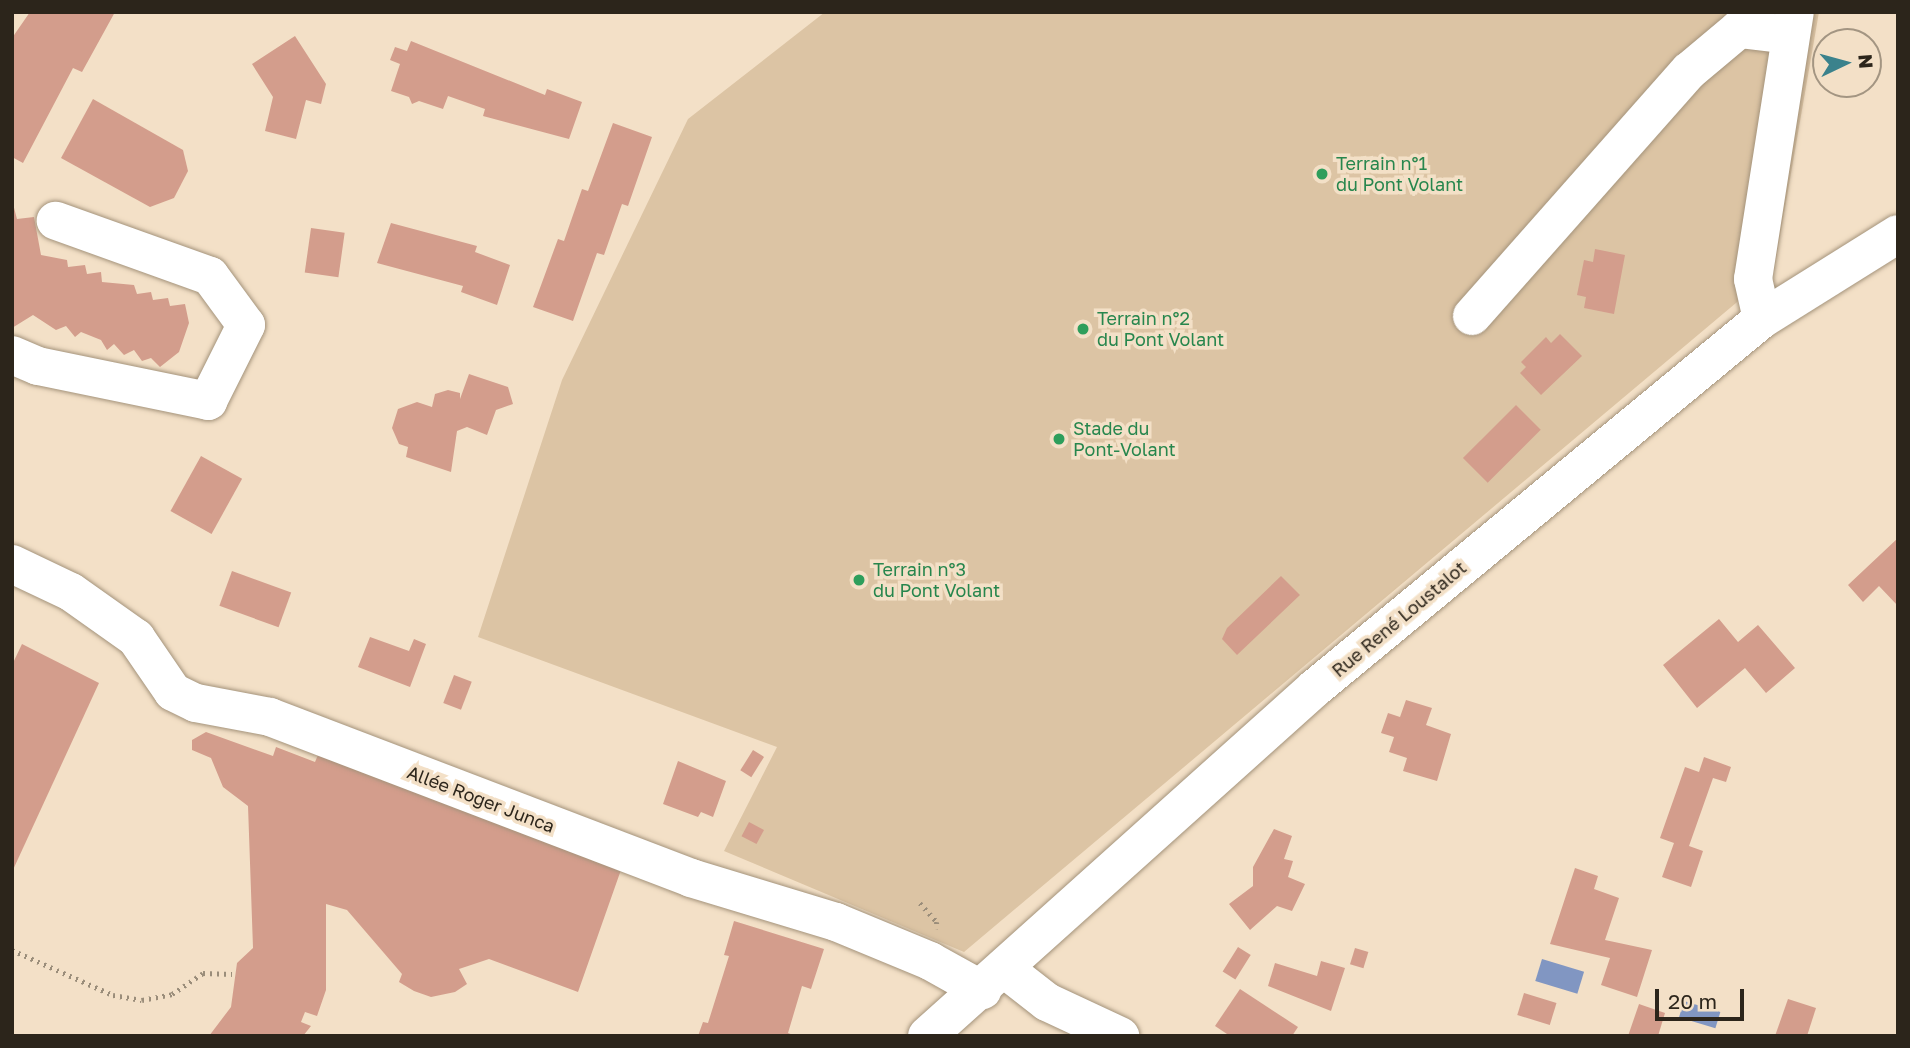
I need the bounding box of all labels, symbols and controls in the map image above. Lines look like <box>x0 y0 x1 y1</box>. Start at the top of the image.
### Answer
north arrow <box>1812 28 1882 98</box>
text: N <box>1854 53 1879 69</box>
place label: Terrain n°1 du Pont Volant <box>1336 153 1463 196</box>
marker: Terrain n°1 du Pont Volant <box>1314 166 1330 182</box>
place label: Terrain n°2 du Pont Volant <box>1097 308 1224 350</box>
marker: Terrain n°2 du Pont Volant <box>1075 321 1091 337</box>
place label: Stade du Pont-Volant <box>1073 418 1176 460</box>
marker: Stade du Pont-Volant <box>1051 431 1067 447</box>
street label: Rue René Loustalot <box>1328 557 1470 681</box>
place label: Terrain n°3 du Pont Volant <box>873 559 1000 602</box>
marker: Terrain n°3 du Pont Volant <box>851 572 867 588</box>
street label: Allée Roger Junca <box>404 761 558 837</box>
scale bar <box>1658 974 1747 1018</box>
text: 20 m <box>1668 988 1717 1014</box>

